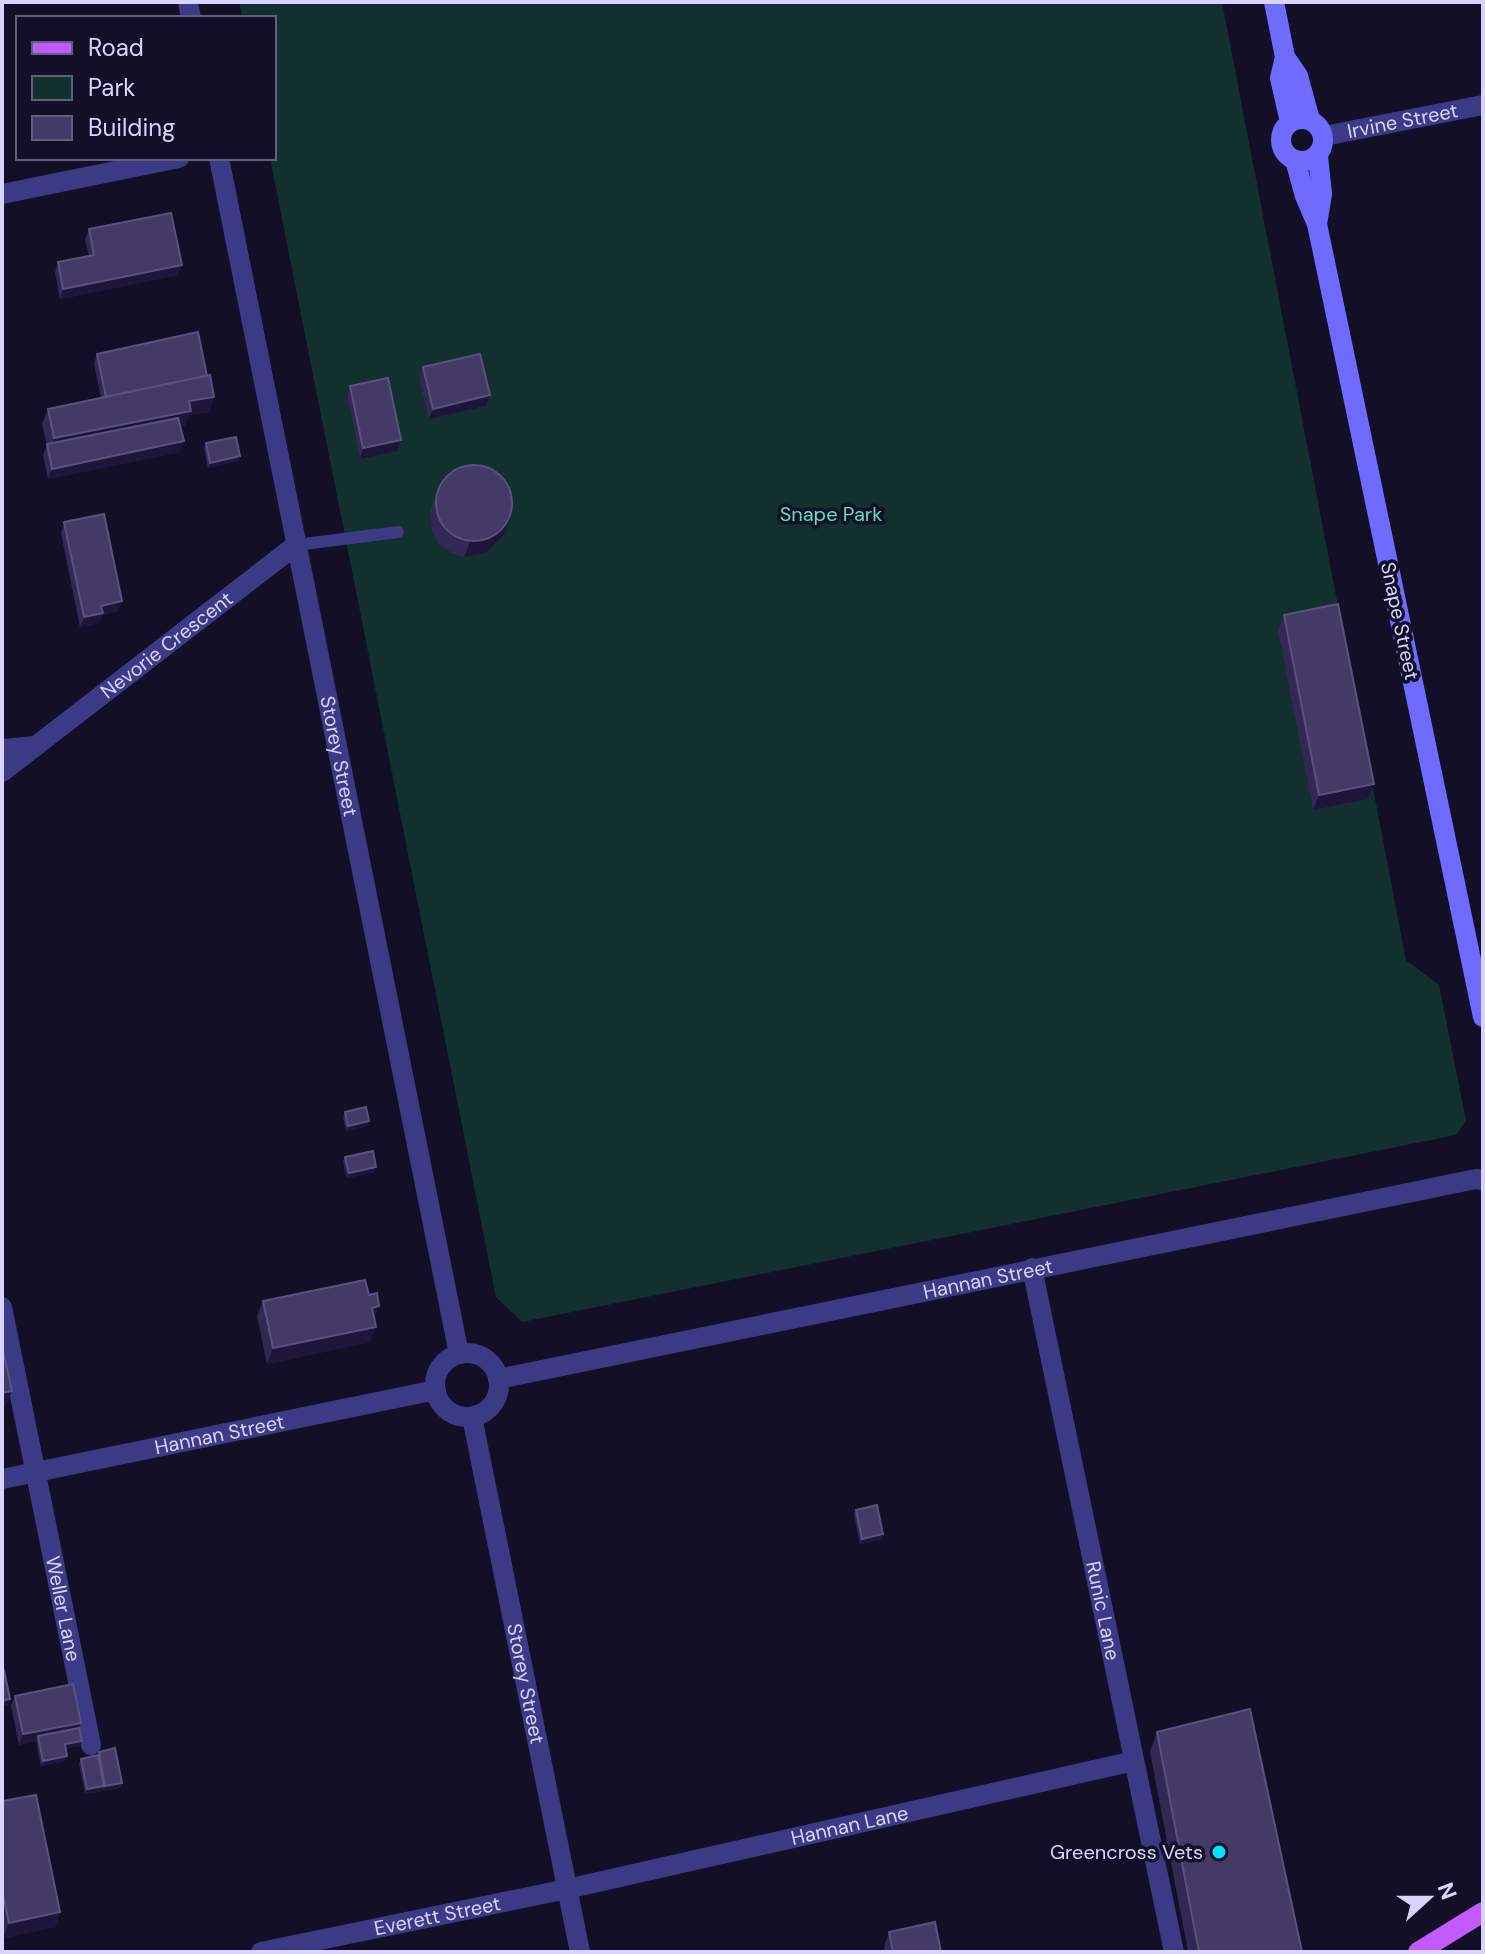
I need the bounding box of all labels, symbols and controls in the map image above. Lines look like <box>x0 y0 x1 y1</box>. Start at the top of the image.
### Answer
legend <box>16 16 276 160</box>
text: Road <box>88 32 144 63</box>
text: Park <box>88 72 135 103</box>
street label: Irvine Street <box>1345 97 1460 144</box>
text: Building <box>88 112 175 143</box>
park label: Snape Park <box>780 501 882 527</box>
street label: Snape Street <box>1375 560 1425 682</box>
street label: Nevorie Crescent <box>95 585 238 704</box>
street label: Storey Street <box>314 694 364 819</box>
street label: Hannan Street <box>921 1253 1055 1305</box>
street label: Hannan Street <box>152 1408 287 1460</box>
street label: Weller Lane <box>40 1554 87 1664</box>
street label: Runic Lane <box>1080 1559 1126 1663</box>
street label: Storey Street <box>501 1621 551 1746</box>
street label: Hannan Lane <box>788 1799 911 1851</box>
place label: Greencross Vets <box>1050 1839 1203 1865</box>
marker: Greencross Vets <box>1210 1843 1228 1861</box>
north arrow <box>1389 1858 1469 1938</box>
text: N <box>1431 1878 1464 1904</box>
street label: Everett Street <box>372 1890 503 1941</box>

